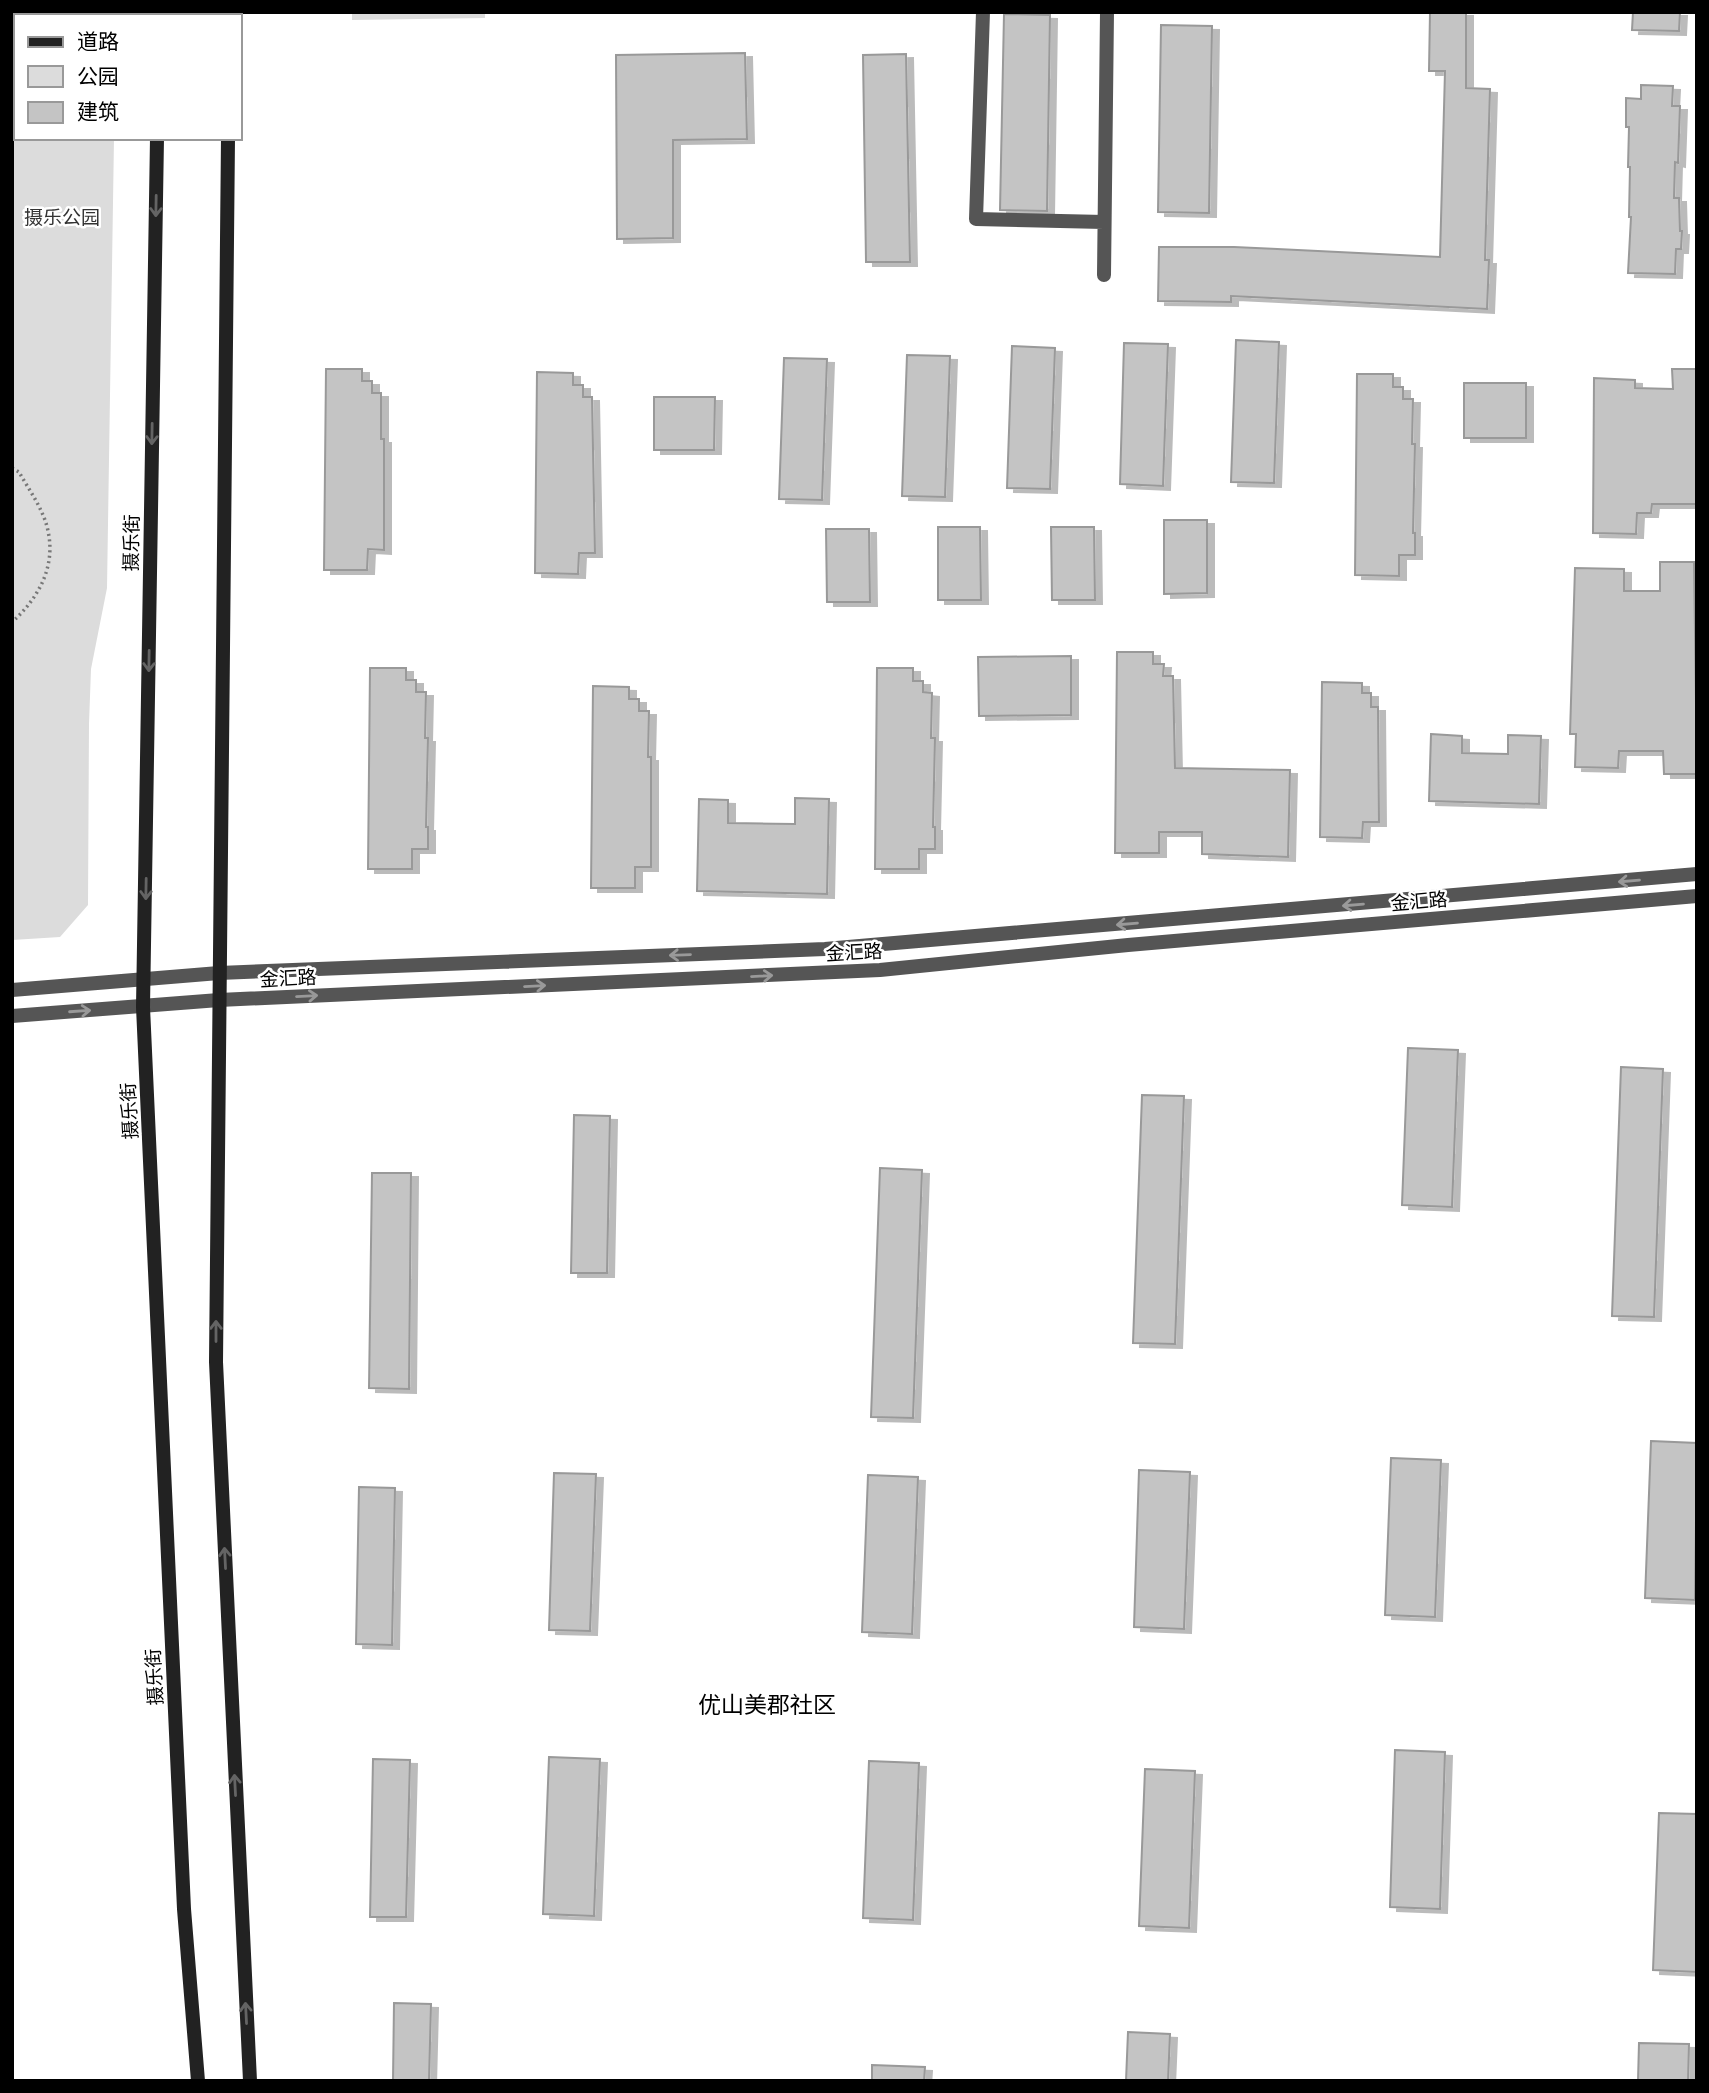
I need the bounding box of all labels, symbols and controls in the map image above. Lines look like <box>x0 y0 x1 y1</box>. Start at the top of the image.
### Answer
legend <box>14 14 242 140</box>
text: 道路 <box>77 29 119 53</box>
text: 公园 <box>77 64 119 88</box>
text: 建筑 <box>77 99 119 123</box>
one-way arrow <box>149 195 162 218</box>
park label: 摄乐公园 <box>24 206 100 228</box>
one-way arrow <box>146 422 159 445</box>
street label: 摄乐街 <box>120 514 142 572</box>
one-way arrow <box>142 650 156 673</box>
one-way arrow <box>1618 874 1641 887</box>
one-way arrow <box>139 877 152 900</box>
street label: 金汇路 <box>1390 888 1448 914</box>
one-way arrow <box>1343 899 1365 912</box>
one-way arrow <box>1116 918 1138 931</box>
street label: 金汇路 <box>825 940 883 964</box>
one-way arrow <box>669 949 692 962</box>
street label: 金汇路 <box>259 966 317 990</box>
one-way arrow <box>750 969 773 982</box>
one-way arrow <box>523 980 546 993</box>
one-way arrow <box>296 990 319 1003</box>
one-way arrow <box>69 1004 91 1017</box>
street label: 摄乐街 <box>117 1082 141 1140</box>
one-way arrow <box>209 1320 223 1343</box>
one-way arrow <box>218 1547 231 1570</box>
street label: 摄乐街 <box>142 1648 166 1706</box>
district label: 优山美郡社区 <box>698 1692 836 1717</box>
one-way arrow <box>228 1774 241 1797</box>
one-way arrow <box>239 2002 252 2024</box>

